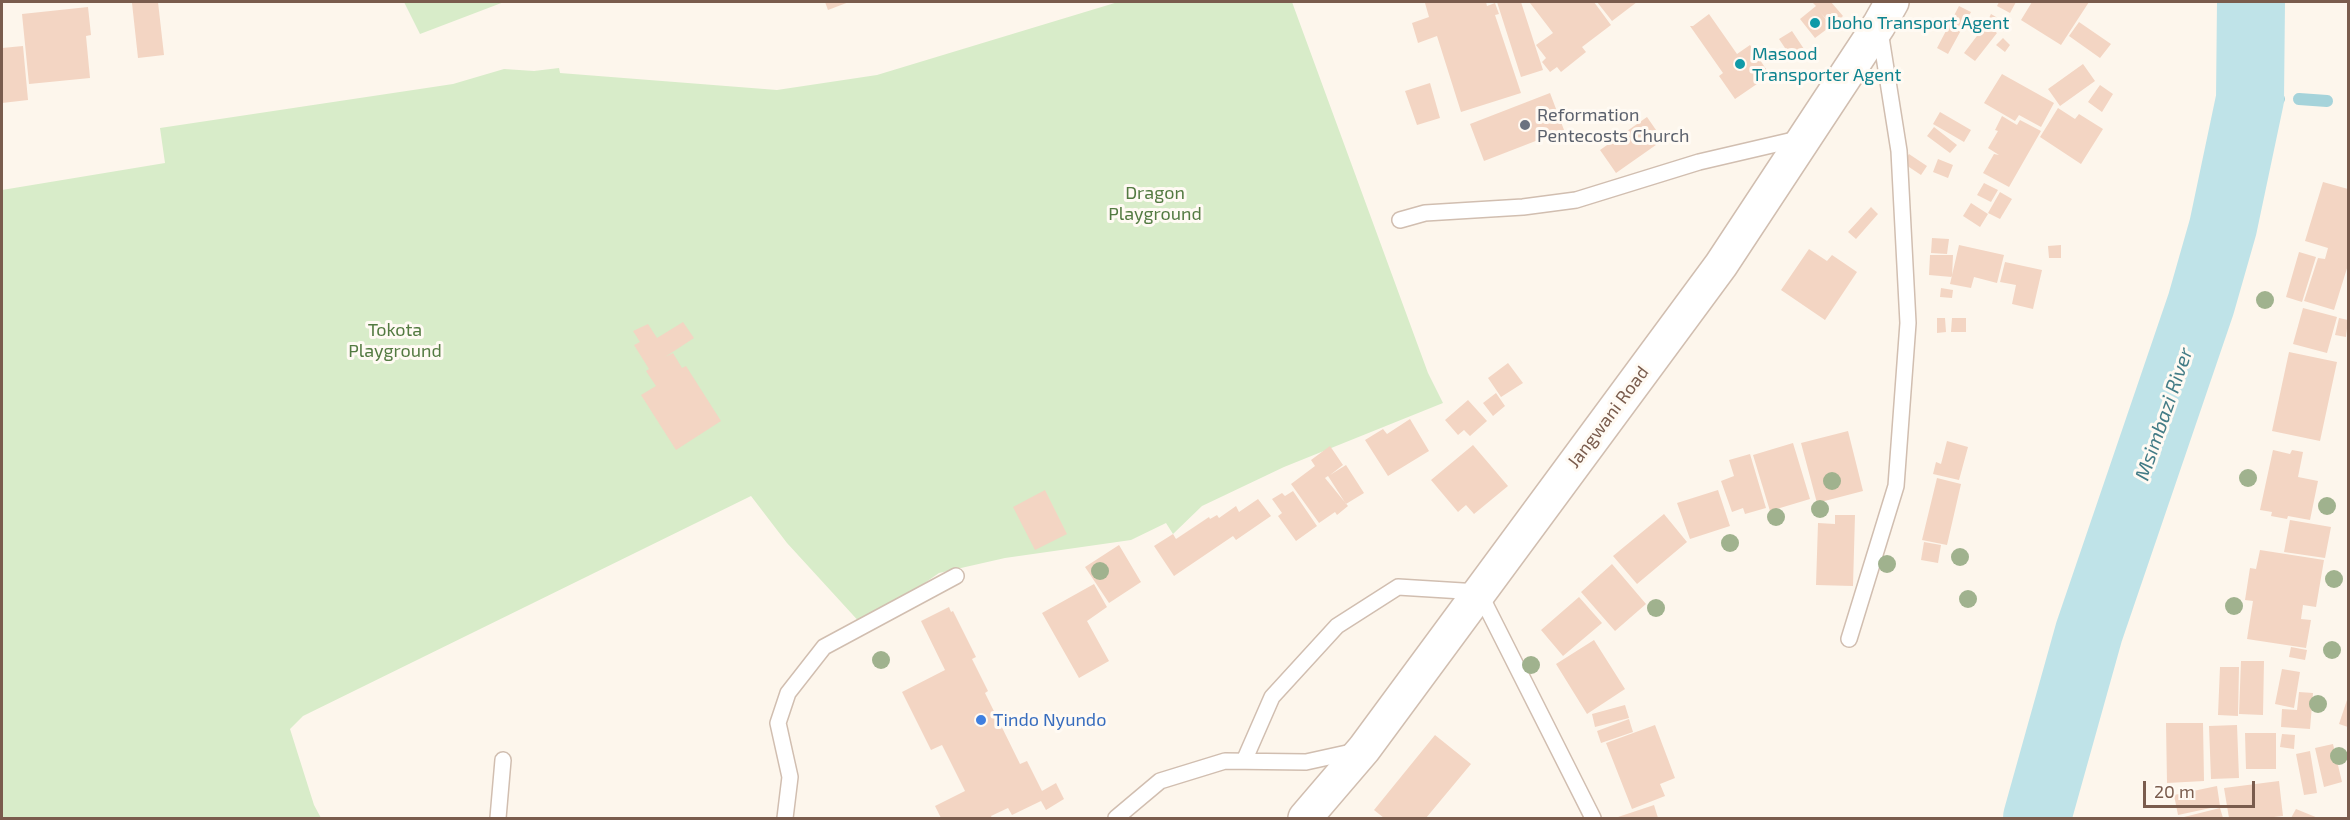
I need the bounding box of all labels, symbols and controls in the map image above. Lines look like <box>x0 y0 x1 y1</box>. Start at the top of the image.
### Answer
place label: Iboho Transport Agent <box>1827 12 2009 34</box>
marker: Iboho Transport Agent <box>1808 16 1822 30</box>
place label: Masood Transporter Agent <box>1752 43 1901 86</box>
marker: Masood Transporter Agent <box>1733 57 1747 71</box>
place label: Reformation Pentecosts Church <box>1537 104 1689 146</box>
marker: Reformation Pentecosts Church <box>1518 118 1532 132</box>
park label: Dragon Playground <box>1108 182 1202 224</box>
park label: Tokota Playground <box>348 319 442 362</box>
water label: Msimbazi River <box>2130 344 2198 484</box>
street label: Jangwani Road <box>1563 362 1653 472</box>
place label: Tindo Nyundo <box>993 709 1106 731</box>
marker: Tindo Nyundo <box>974 713 988 727</box>
scale bar <box>2146 769 2258 807</box>
text: 20 m <box>2154 780 2195 802</box>

